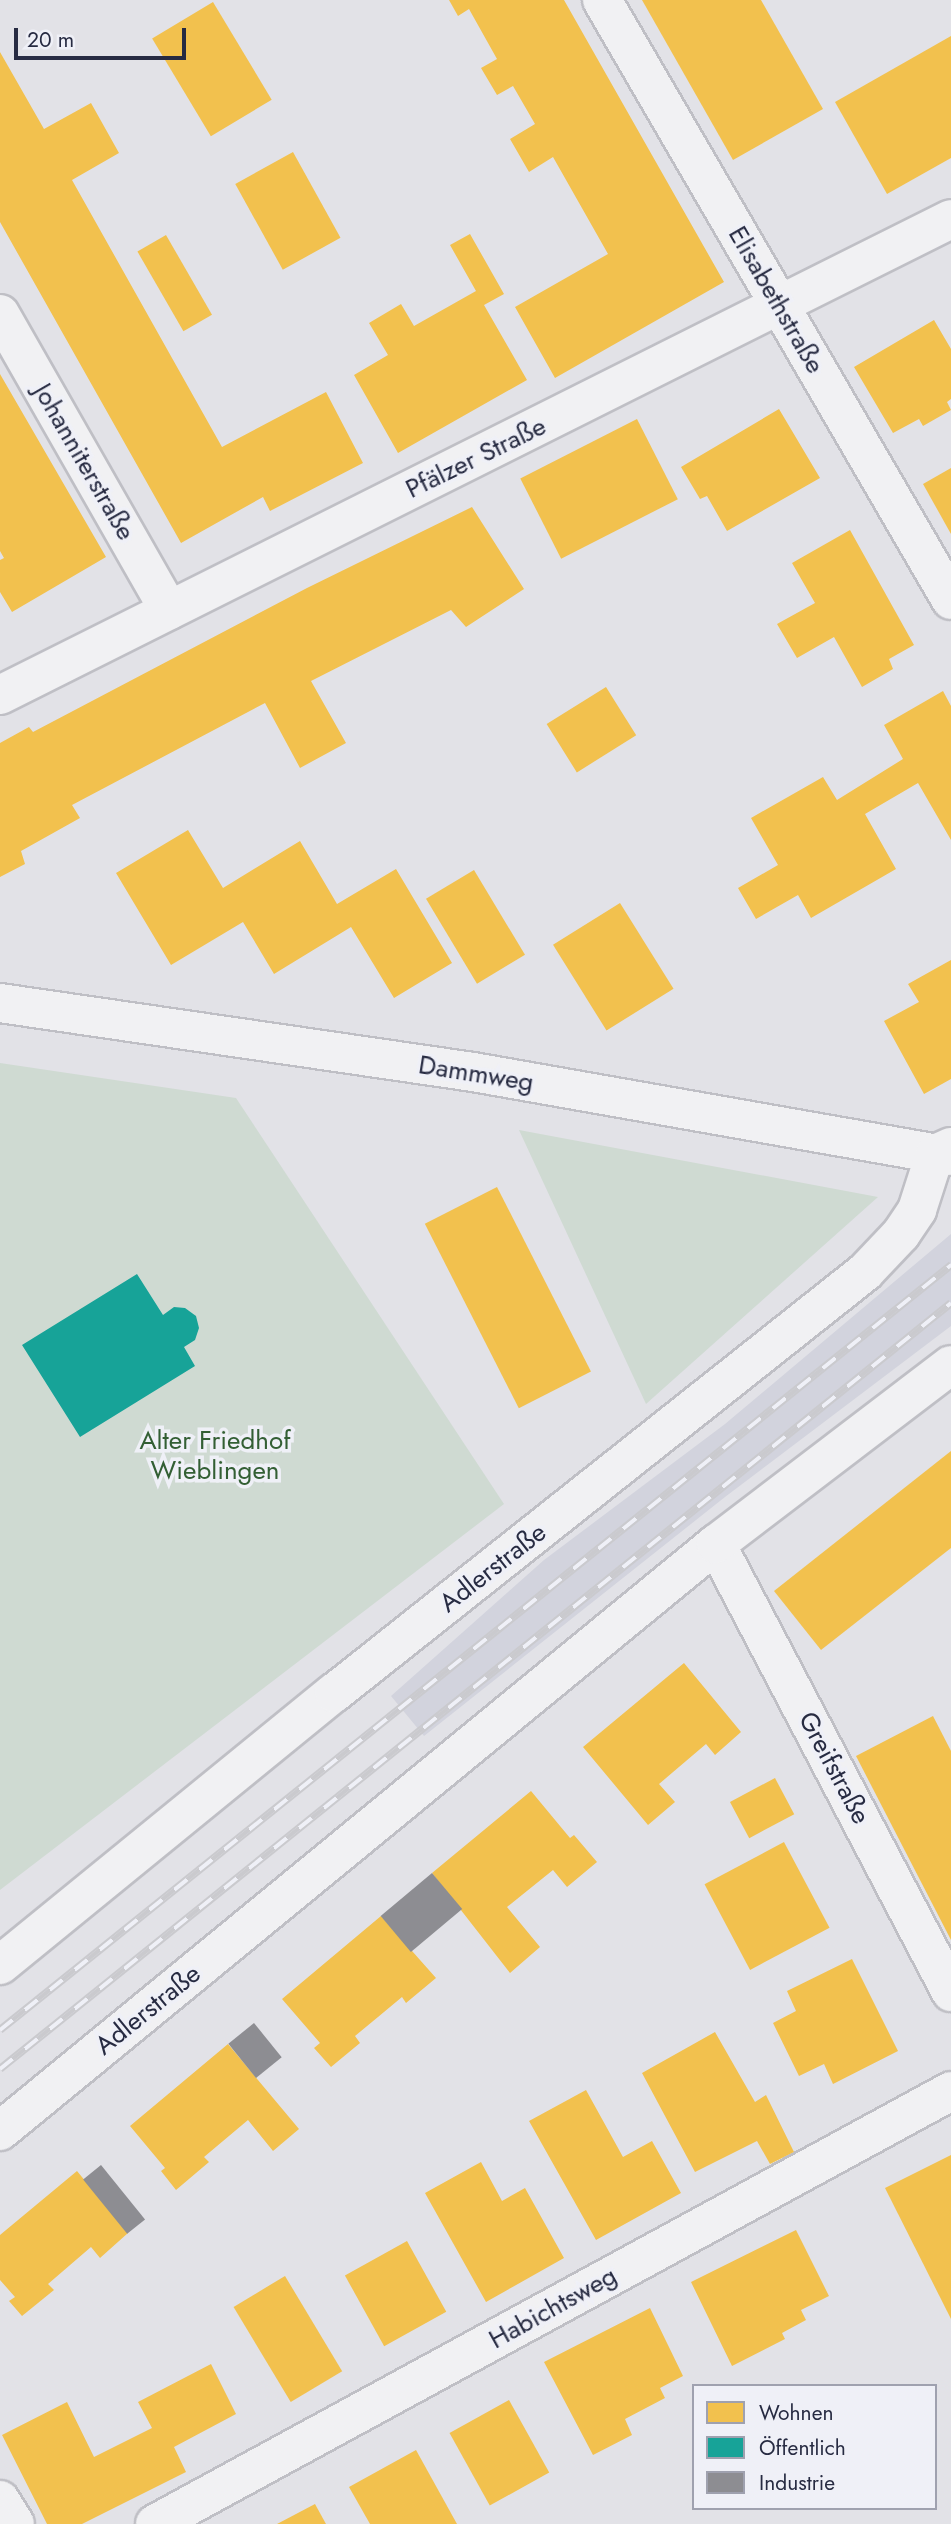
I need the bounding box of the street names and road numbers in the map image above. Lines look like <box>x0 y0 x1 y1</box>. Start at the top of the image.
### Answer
street label: Elisabethstraße <box>721 221 831 379</box>
street label: Johanniterstraße <box>27 378 141 546</box>
street label: Pfälzer Straße <box>401 411 551 505</box>
street label: Dammweg <box>416 1050 536 1098</box>
street label: Adlerstraße <box>434 1517 552 1619</box>
street label: Greifstraße <box>791 1707 877 1829</box>
street label: Adlerstraße <box>89 1958 207 2062</box>
street label: Habichtsweg <box>484 2260 622 2356</box>

